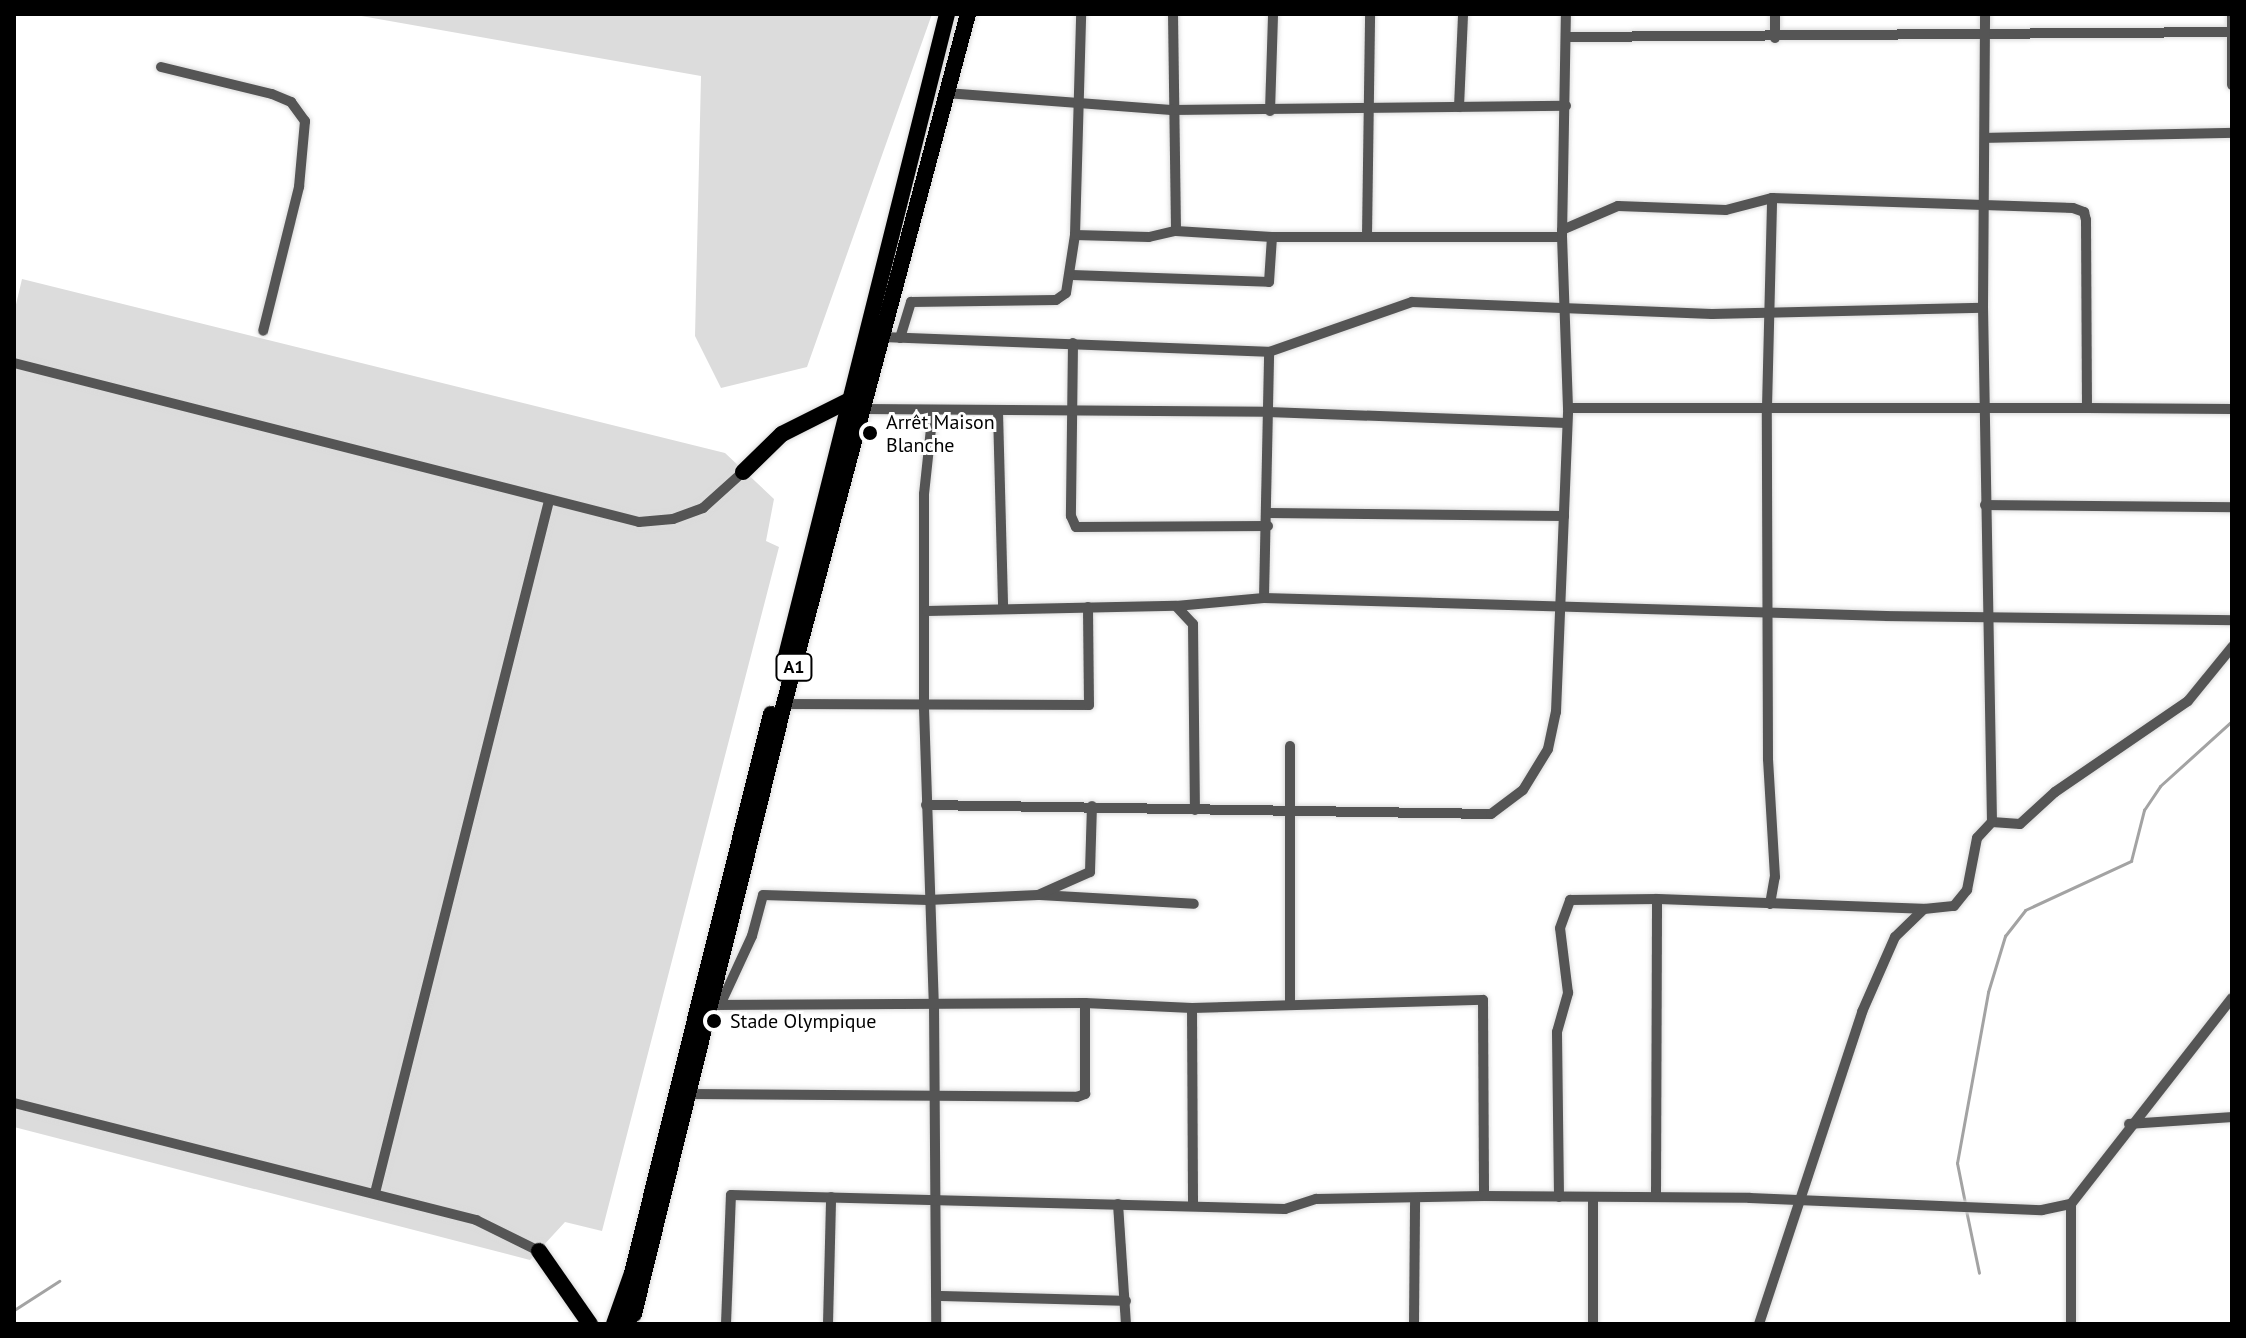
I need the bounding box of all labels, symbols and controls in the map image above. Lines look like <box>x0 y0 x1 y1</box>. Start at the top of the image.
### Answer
place label: Arrêt Maison Blanche <box>886 410 995 457</box>
marker: Arrêt Maison Blanche <box>861 424 879 442</box>
road number: A1 <box>774 653 814 681</box>
place label: Stade Olympique <box>730 1009 877 1033</box>
marker: Stade Olympique <box>705 1012 723 1030</box>

